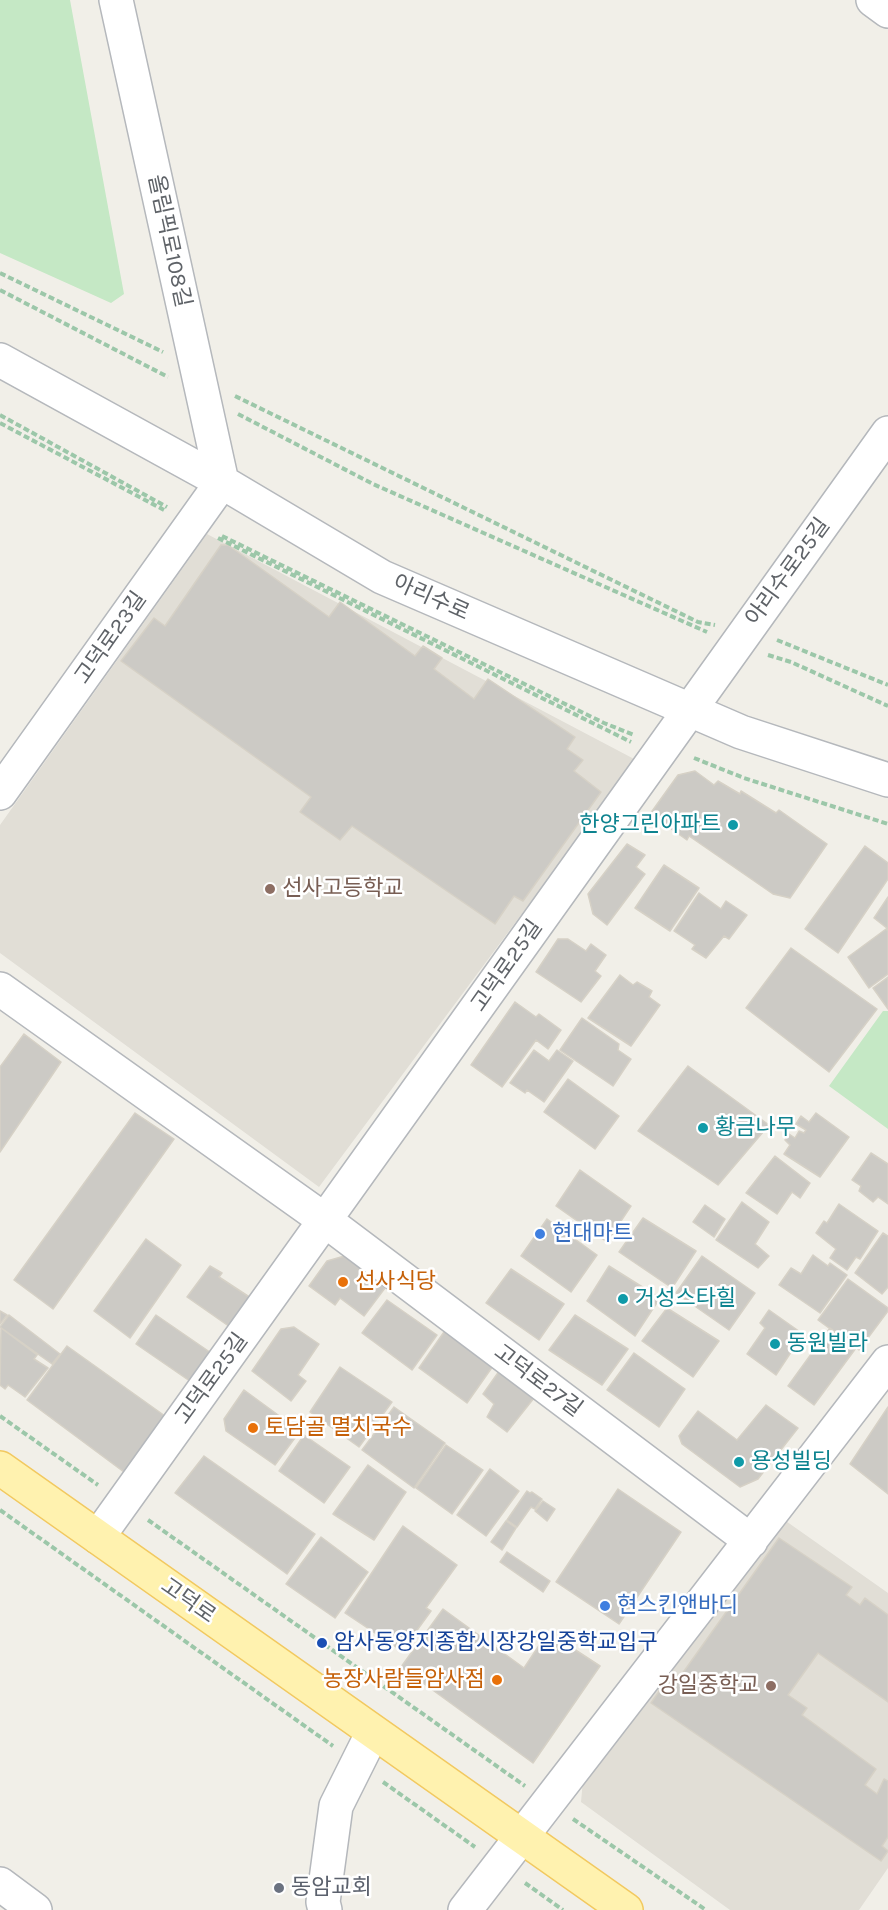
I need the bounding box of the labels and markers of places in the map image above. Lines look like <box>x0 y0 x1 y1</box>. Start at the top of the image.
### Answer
place label: 한양그린아파트 <box>579 812 721 838</box>
marker: 한양그린아파트 <box>726 818 740 832</box>
place label: 선사고등학교 <box>282 876 403 902</box>
marker: 선사고등학교 <box>263 882 277 896</box>
place label: 황금나무 <box>715 1115 796 1141</box>
marker: 황금나무 <box>696 1121 710 1135</box>
place label: 현대마트 <box>552 1221 633 1247</box>
marker: 현대마트 <box>533 1227 547 1241</box>
place label: 선사식당 <box>355 1269 436 1295</box>
marker: 선사식당 <box>336 1275 350 1289</box>
place label: 거성스타힐 <box>635 1286 736 1312</box>
marker: 거성스타힐 <box>616 1292 630 1306</box>
place label: 동원빌라 <box>787 1331 868 1357</box>
marker: 동원빌라 <box>768 1337 782 1351</box>
place label: 토담골 멸치국수 <box>265 1415 412 1441</box>
marker: 토담골 멸치국수 <box>246 1421 260 1435</box>
place label: 용성빌딩 <box>751 1449 832 1475</box>
marker: 용성빌딩 <box>732 1455 746 1469</box>
place label: 현스킨앤바디 <box>617 1593 738 1619</box>
marker: 현스킨앤바디 <box>598 1599 612 1613</box>
place label: 암사동양지종합시장강일중학교입구 <box>334 1630 658 1656</box>
marker: 암사동양지종합시장강일중학교입구 <box>315 1636 329 1650</box>
place label: 농장사람들암사점 <box>323 1667 485 1693</box>
marker: 농장사람들암사점 <box>490 1673 504 1687</box>
place label: 강일중학교 <box>658 1673 759 1699</box>
marker: 강일중학교 <box>764 1679 778 1693</box>
place label: 동암교회 <box>291 1875 372 1901</box>
marker: 동암교회 <box>272 1881 286 1895</box>

